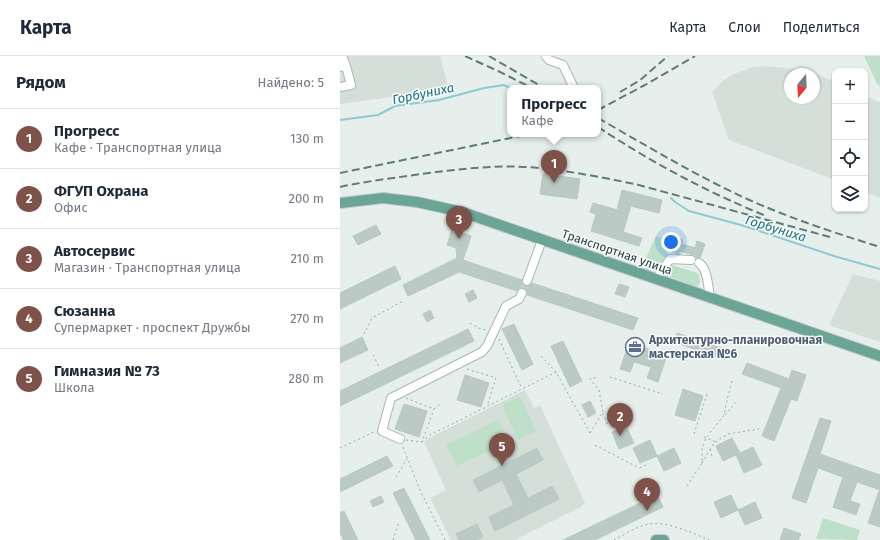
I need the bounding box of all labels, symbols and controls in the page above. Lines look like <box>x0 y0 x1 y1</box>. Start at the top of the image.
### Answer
text: Карта <box>20 16 72 39</box>
text: Карта <box>669 19 706 36</box>
text: Слои <box>728 19 761 36</box>
text: Поделиться <box>783 19 860 36</box>
north arrow <box>784 68 820 104</box>
map controls <box>832 68 868 212</box>
button: + <box>832 68 868 104</box>
text: Рядом <box>16 72 66 93</box>
text: Найдено: 5 <box>258 75 324 90</box>
water label: Горбуниха <box>391 80 455 107</box>
popup <box>507 85 601 137</box>
text: Прогресс <box>521 95 587 113</box>
button: − <box>832 104 868 140</box>
text: Кафе <box>521 113 554 128</box>
text: Прогресс <box>54 122 119 140</box>
text: 1 <box>26 131 32 146</box>
text: 130 m <box>290 131 324 146</box>
text: Кафе · Транспортная улица <box>54 140 222 155</box>
button: locate <box>832 140 868 176</box>
pin: 1 <box>541 150 567 183</box>
button: layers <box>832 176 868 212</box>
text: ФГУП Охрана <box>54 182 149 200</box>
text: 2 <box>26 191 32 206</box>
text: 200 m <box>288 191 324 206</box>
text: Офис <box>54 200 88 215</box>
pin: 3 <box>446 206 472 239</box>
water label: Горбуниха <box>744 212 808 245</box>
street label: Транспортная улица <box>560 227 674 277</box>
your location <box>661 232 681 252</box>
text: Автосервис <box>54 242 135 260</box>
text: 3 <box>26 251 32 266</box>
text: 210 m <box>290 251 324 266</box>
text: Магазин · Транспортная улица <box>54 260 241 275</box>
text: Сюзанна <box>54 302 116 320</box>
text: 4 <box>25 311 33 326</box>
text: 270 m <box>290 311 324 326</box>
text: Супермаркет · проспект Дружбы <box>54 320 251 335</box>
place label: Архитектурно-планировочная мастерская №6 <box>648 333 822 361</box>
office icon: Архитектурно-планировочная мастерская №6 <box>624 336 646 358</box>
text: Гимназия № 73 <box>54 362 160 380</box>
text: 5 <box>26 371 32 386</box>
text: 280 m <box>289 371 324 386</box>
text: Школа <box>54 380 95 395</box>
pin: 2 <box>607 403 633 436</box>
pin: 5 <box>489 433 515 466</box>
pin: 4 <box>634 478 660 511</box>

